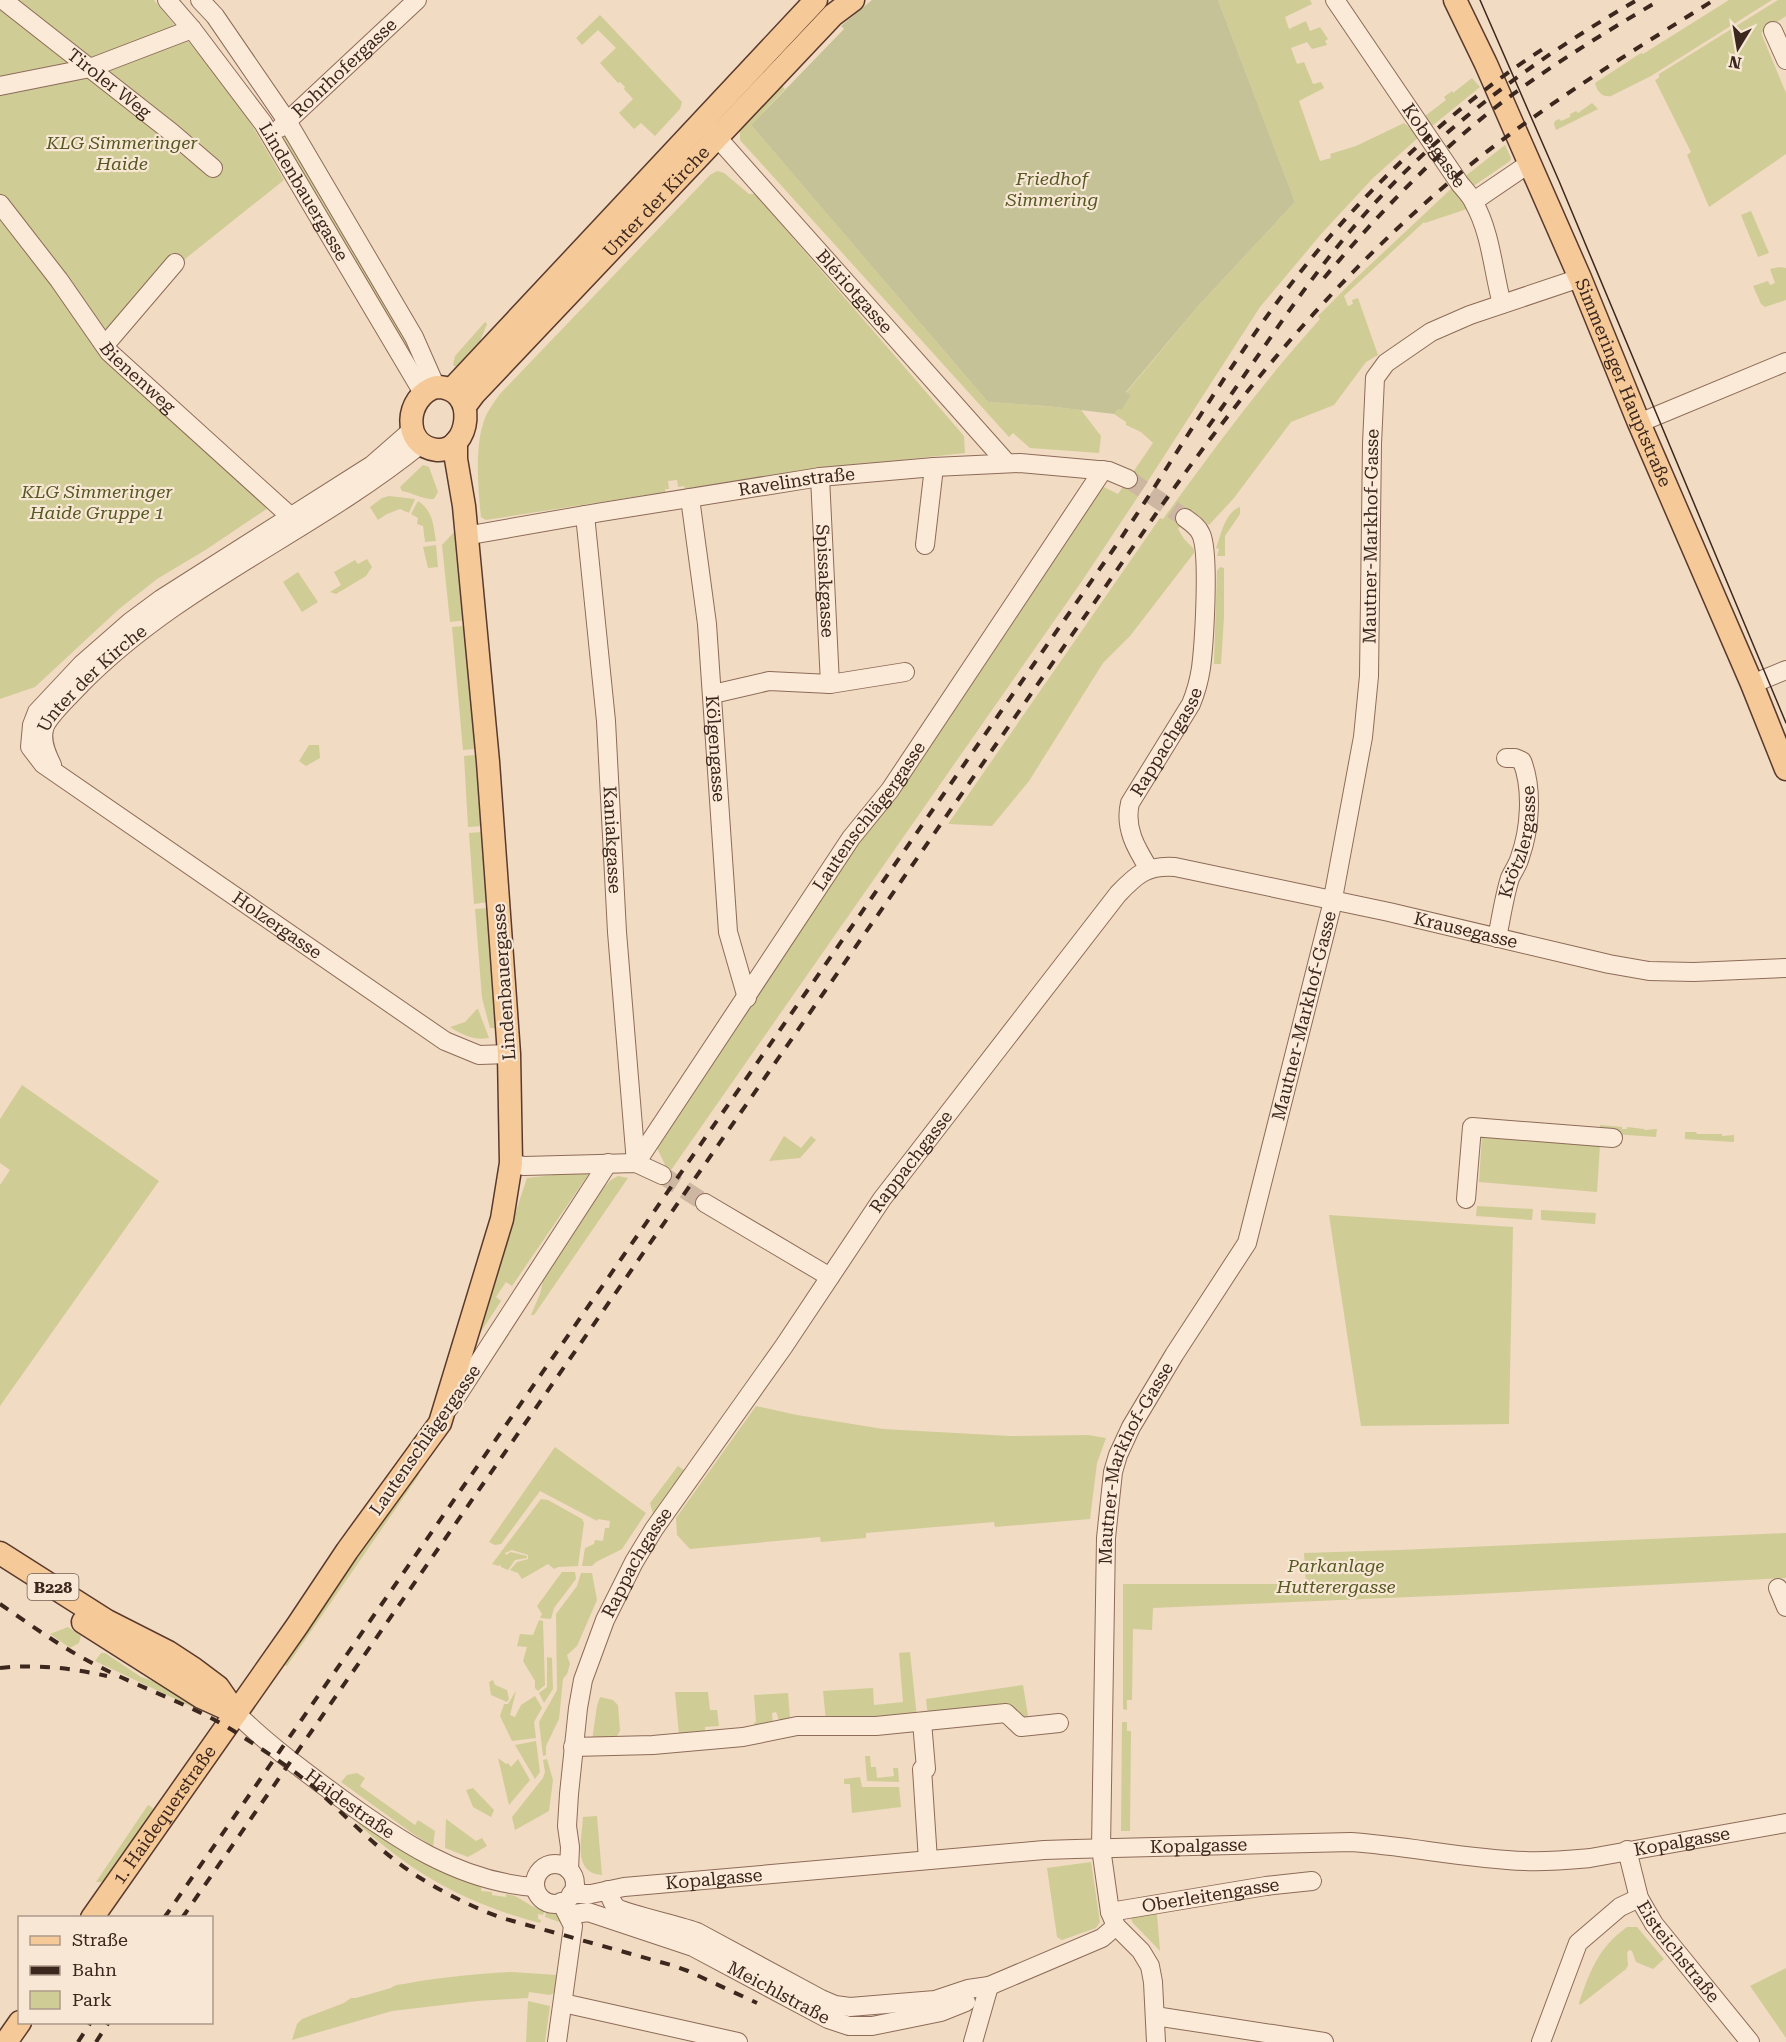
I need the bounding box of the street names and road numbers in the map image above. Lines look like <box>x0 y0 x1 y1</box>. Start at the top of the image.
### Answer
street label: Rohrhofergasse <box>287 14 401 121</box>
street label: Tiroler Weg <box>63 44 156 123</box>
street label: Kobelgasse <box>1398 99 1470 192</box>
street label: Lindenbauergasse <box>255 118 353 265</box>
street label: Unter der Kirche <box>598 141 713 261</box>
street label: Blériotgasse <box>812 245 897 337</box>
street label: Simmeringer Hauptstraße <box>1571 275 1676 490</box>
street label: Bienenweg <box>95 338 180 417</box>
street label: Mautner-Markhof-Gasse <box>1358 428 1383 644</box>
street label: Ravelinstraße <box>737 463 856 500</box>
street label: Spissakgasse <box>812 524 839 638</box>
street label: Unter der Kirche <box>33 620 151 735</box>
street label: Rappachgasse <box>1126 685 1206 800</box>
street label: Kölgengasse <box>702 694 730 803</box>
street label: Lautenschlägergasse <box>808 737 929 894</box>
street label: Kaniakgasse <box>599 785 626 894</box>
street label: Krötzlergasse <box>1494 785 1539 900</box>
street label: Holzergasse <box>229 887 326 963</box>
street label: Lindenbauergasse <box>488 903 519 1061</box>
street label: Krausegasse <box>1412 907 1520 952</box>
street label: Mautner-Markhof-Gasse <box>1267 909 1340 1122</box>
street label: Rappachgasse <box>865 1106 957 1216</box>
street label: Mautner-Markhof-Gasse <box>1095 1358 1177 1565</box>
street label: Lautenschlägergasse <box>365 1360 485 1519</box>
street label: Rappachgasse <box>597 1503 676 1621</box>
road number: B228 <box>28 1574 78 1600</box>
street label: 1. Haidequerstraße <box>108 1741 220 1888</box>
street label: Haidestraße <box>301 1764 399 1843</box>
street label: Kopalgasse <box>1632 1822 1732 1860</box>
street label: Kopalgasse <box>1150 1834 1248 1857</box>
street label: Kopalgasse <box>664 1864 763 1893</box>
street label: Oberleitengasse <box>1140 1874 1280 1917</box>
street label: Eisteichstraße <box>1633 1897 1725 2007</box>
street label: Meichlstraße <box>724 1956 834 2028</box>

